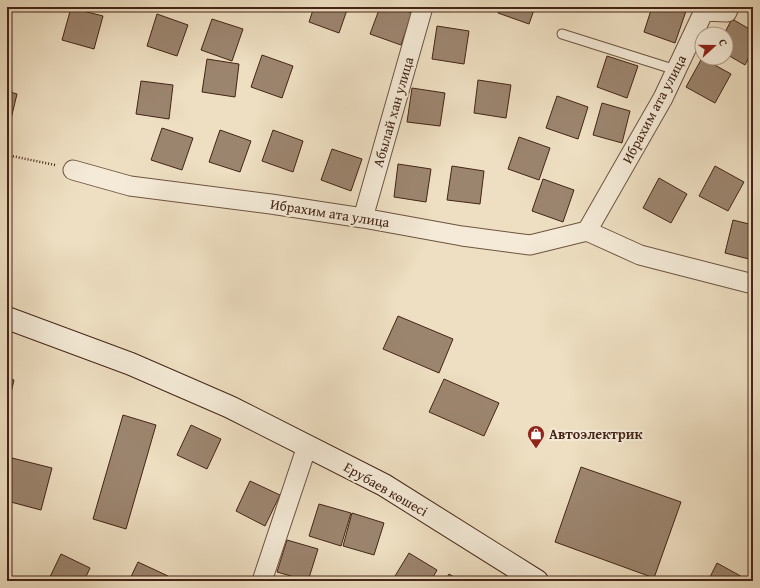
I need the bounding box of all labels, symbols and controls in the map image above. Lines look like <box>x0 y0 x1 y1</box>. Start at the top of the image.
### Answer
north arrow <box>694 26 734 66</box>
text: С <box>715 37 732 48</box>
street label: Ибрахим ата улица <box>617 51 691 167</box>
street label: Абылай хан улица <box>368 54 418 170</box>
street label: Ибрахим ата улица <box>269 194 391 232</box>
shop icon: Автоэлектрик <box>526 424 546 449</box>
place label: Автоэлектрик <box>549 424 643 444</box>
street label: Ерубаев көшесі <box>340 457 432 521</box>

